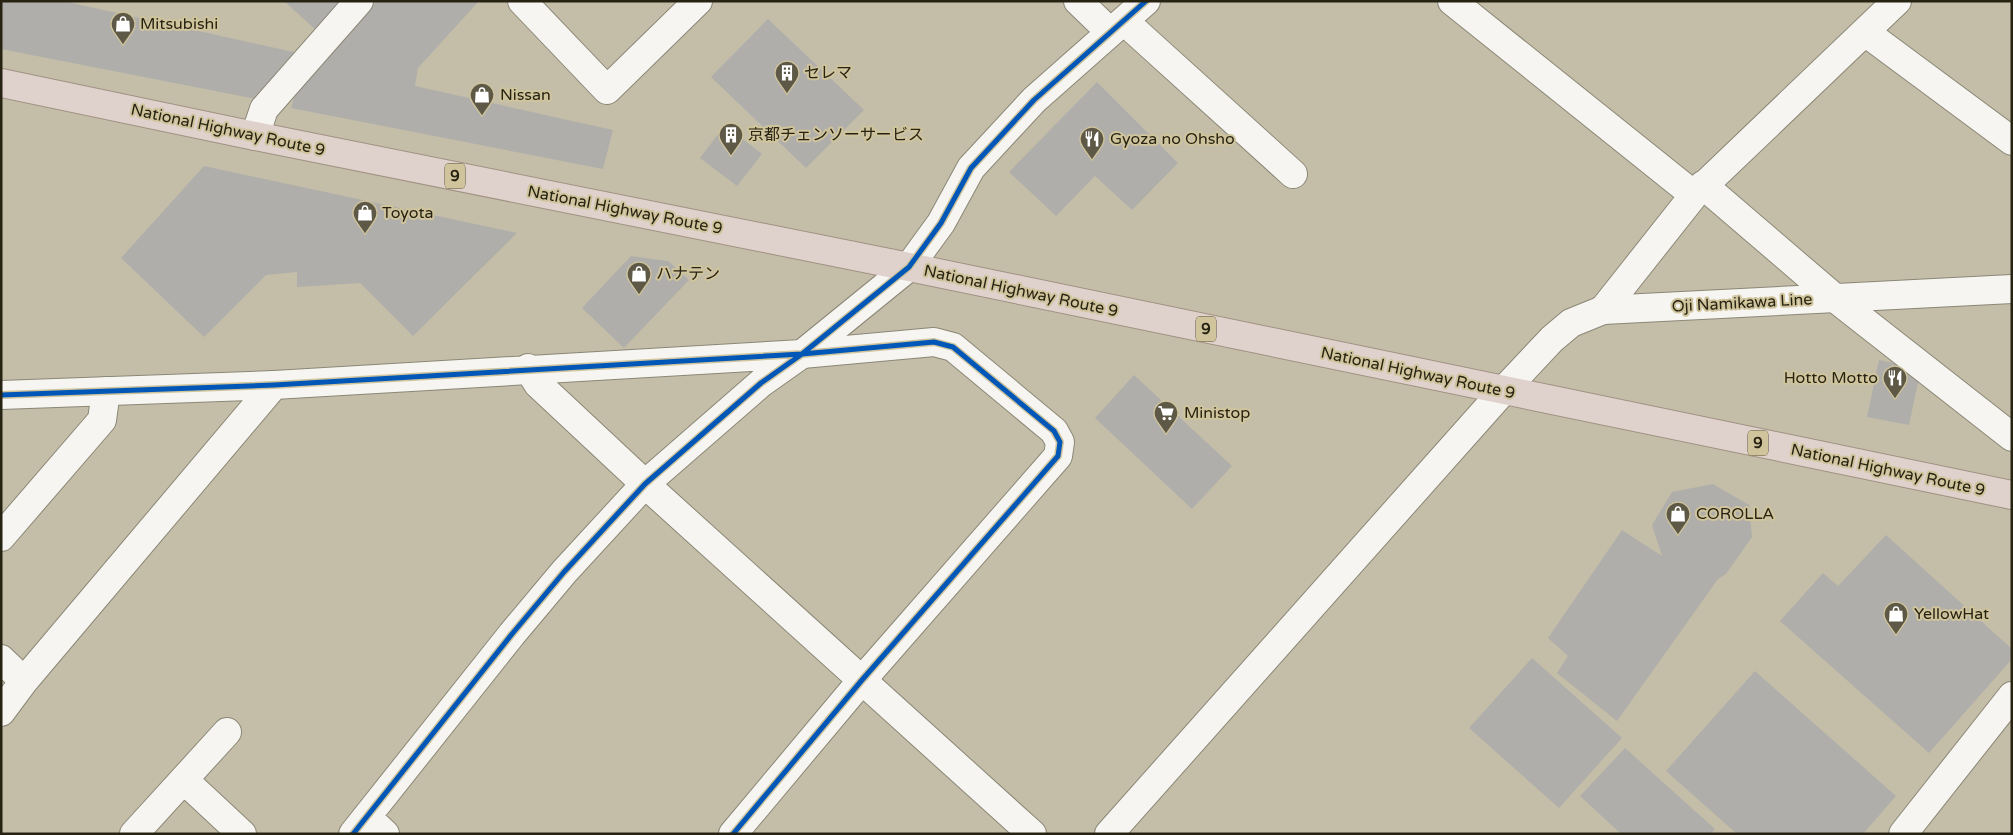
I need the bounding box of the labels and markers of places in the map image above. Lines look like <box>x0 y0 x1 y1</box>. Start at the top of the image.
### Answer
shop icon: Mitsubishi <box>110 11 136 45</box>
place label: Mitsubishi <box>140 14 218 34</box>
building icon: セレマ <box>774 60 800 94</box>
place label: セレマ <box>804 63 852 83</box>
shop icon: Nissan <box>469 82 495 116</box>
place label: Nissan <box>500 85 551 105</box>
building icon: 京都チェンソーサービス <box>718 122 744 156</box>
place label: 京都チェンソーサービス <box>748 125 924 145</box>
restaurant icon: Gyoza no Ohsho <box>1079 126 1105 160</box>
place label: Gyoza no Ohsho <box>1110 129 1235 149</box>
shop icon: Toyota <box>352 200 378 234</box>
place label: Toyota <box>382 203 434 223</box>
shop icon: ハナテン <box>626 261 652 295</box>
place label: ハナテン <box>656 264 720 284</box>
restaurant icon: Hotto Motto <box>1882 365 1908 399</box>
place label: Hotto Motto <box>1784 368 1878 388</box>
supermarket icon: Ministop <box>1153 400 1179 434</box>
place label: Ministop <box>1184 403 1250 423</box>
shop icon: COROLLA <box>1665 501 1691 535</box>
place label: COROLLA <box>1696 504 1774 524</box>
shop icon: YellowHat <box>1883 601 1909 635</box>
place label: YellowHat <box>1914 604 1989 624</box>

